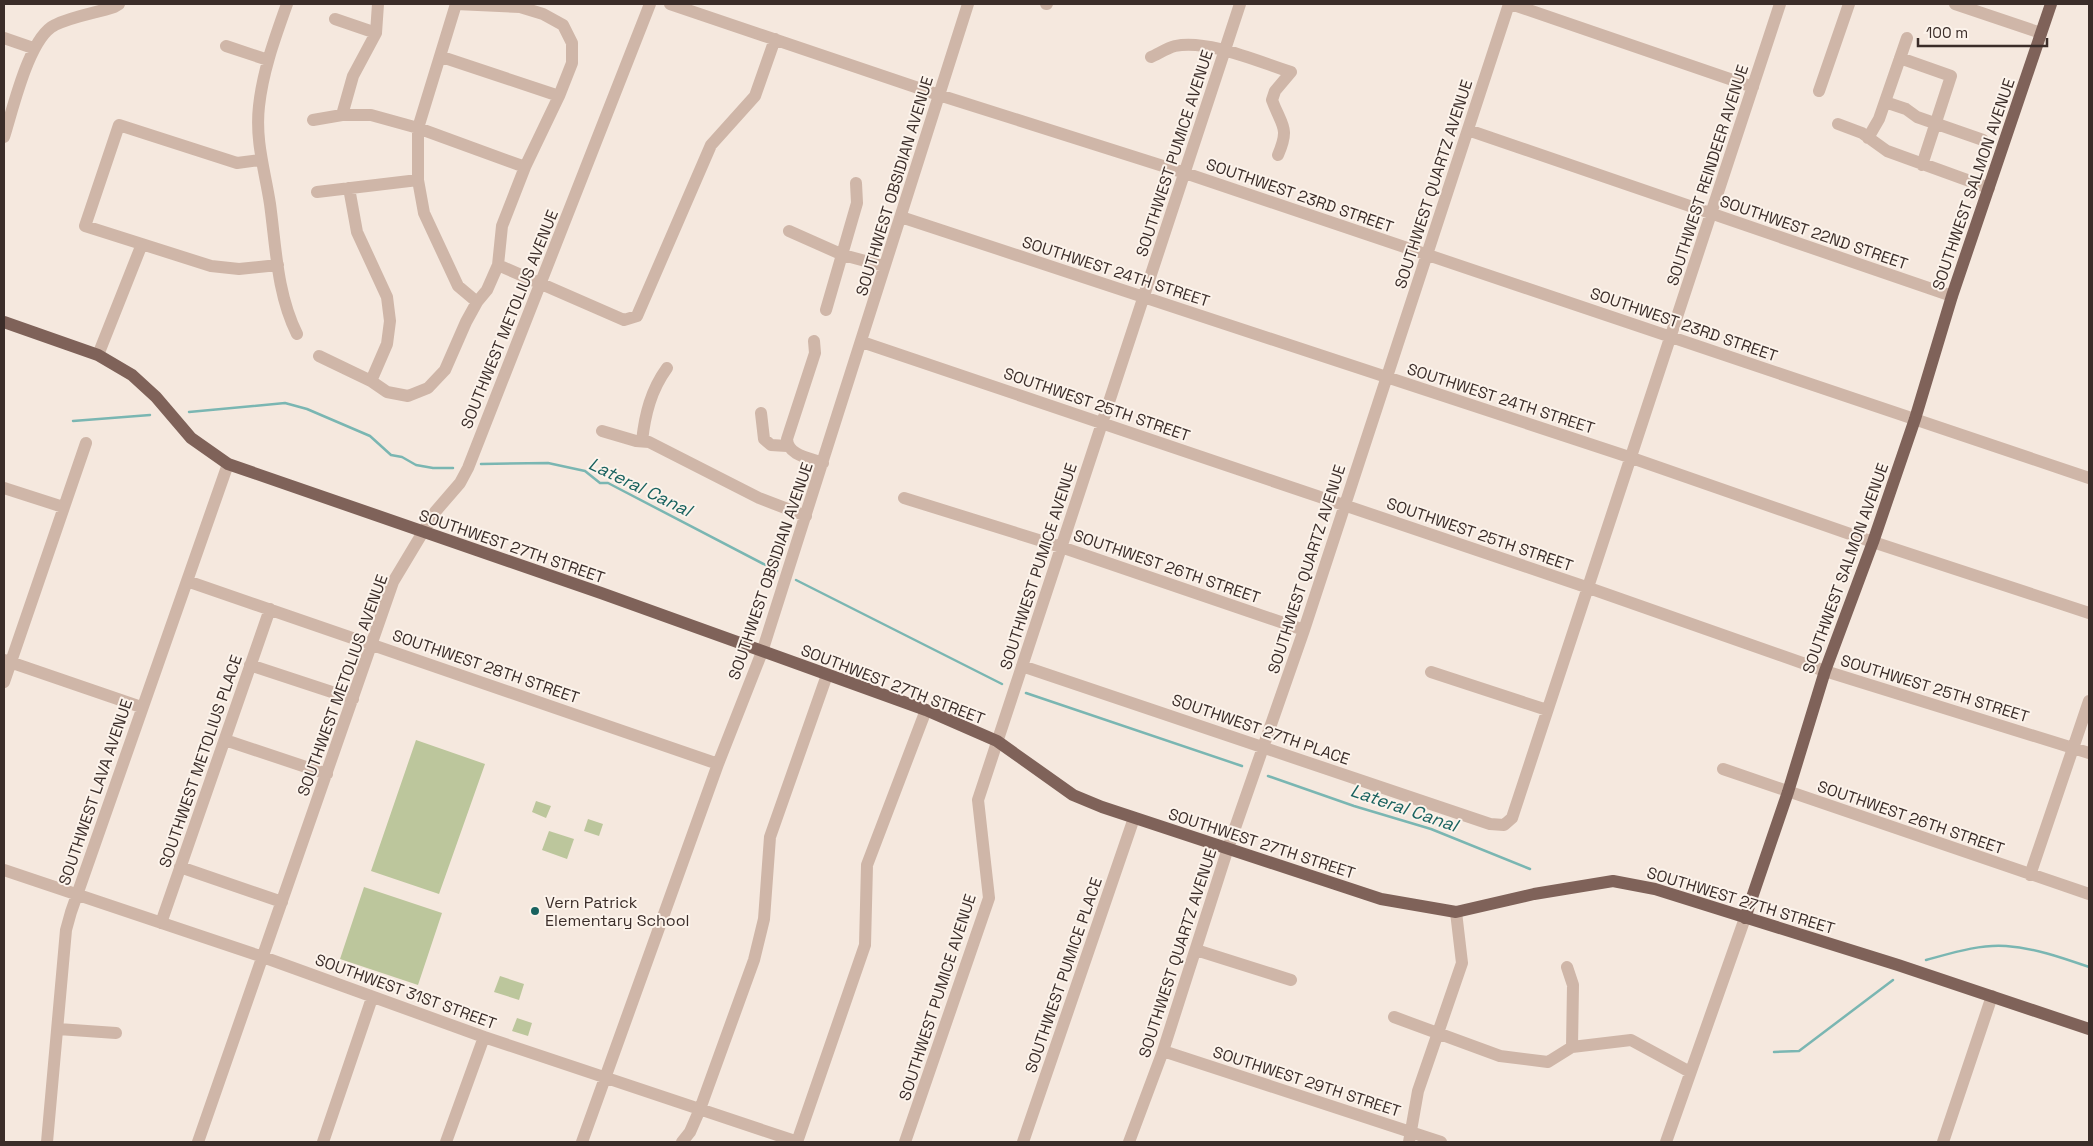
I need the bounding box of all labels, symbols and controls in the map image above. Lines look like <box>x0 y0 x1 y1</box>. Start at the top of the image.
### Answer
scale bar <box>1918 15 2047 47</box>
text: 100 m <box>1926 23 1968 42</box>
street label: SOUTHWEST PUMICE AVENUE <box>1131 47 1218 259</box>
street label: SOUTHWEST REINDEER AVENUE <box>1662 62 1753 288</box>
street label: SOUTHWEST OBSIDIAN AVENUE <box>851 74 938 299</box>
street label: SOUTHWEST SALMON AVENUE <box>1927 76 2020 293</box>
street label: SOUTHWEST QUARTZ AVENUE <box>1390 77 1477 291</box>
street label: SOUTHWEST 23RD STREET <box>1203 154 1396 237</box>
street label: SOUTHWEST 22ND STREET <box>1717 190 1911 275</box>
street label: SOUTHWEST METOLIUS AVENUE <box>456 207 563 432</box>
street label: SOUTHWEST 24TH STREET <box>1019 231 1212 312</box>
street label: SOUTHWEST 23RD STREET <box>1587 283 1780 366</box>
street label: SOUTHWEST 24TH STREET <box>1404 358 1597 439</box>
street label: SOUTHWEST 25TH STREET <box>1001 363 1193 446</box>
water label: Lateral Canal <box>585 452 698 523</box>
street label: SOUTHWEST OBSIDIAN AVENUE <box>723 460 818 683</box>
street label: SOUTHWEST PUMICE AVENUE <box>995 460 1082 672</box>
street label: SOUTHWEST SALMON AVENUE <box>1798 460 1893 676</box>
street label: SOUTHWEST QUARTZ AVENUE <box>1263 462 1350 676</box>
street label: SOUTHWEST 25TH STREET <box>1384 493 1576 576</box>
street label: SOUTHWEST 27TH STREET <box>416 505 608 588</box>
street label: SOUTHWEST 26TH STREET <box>1071 525 1263 608</box>
street label: SOUTHWEST METOLIUS AVENUE <box>293 571 392 799</box>
street label: SOUTHWEST 28TH STREET <box>390 625 582 708</box>
street label: SOUTHWEST 27TH STREET <box>798 640 988 729</box>
street label: SOUTHWEST 25TH STREET <box>1838 650 2032 727</box>
street label: SOUTHWEST METOLIUS PLACE <box>154 652 247 870</box>
street label: SOUTHWEST 27TH PLACE <box>1169 689 1352 770</box>
street label: SOUTHWEST LAVA AVENUE <box>54 696 137 888</box>
street label: SOUTHWEST 26TH STREET <box>1815 776 2007 859</box>
water label: Lateral Canal <box>1348 778 1463 837</box>
street label: SOUTHWEST 27TH STREET <box>1166 803 1358 884</box>
street label: SOUTHWEST QUARTZ AVENUE <box>1134 846 1221 1060</box>
street label: SOUTHWEST 27TH STREET <box>1644 862 1837 939</box>
street label: SOUTHWEST PUMICE PLACE <box>1020 875 1107 1076</box>
street label: SOUTHWEST PUMICE AVENUE <box>894 891 981 1103</box>
place label: Vern Patrick Elementary School <box>545 892 690 931</box>
marker: Vern Patrick Elementary School <box>529 905 541 917</box>
street label: SOUTHWEST 31ST STREET <box>312 949 499 1034</box>
street label: SOUTHWEST 29TH STREET <box>1210 1041 1403 1122</box>

